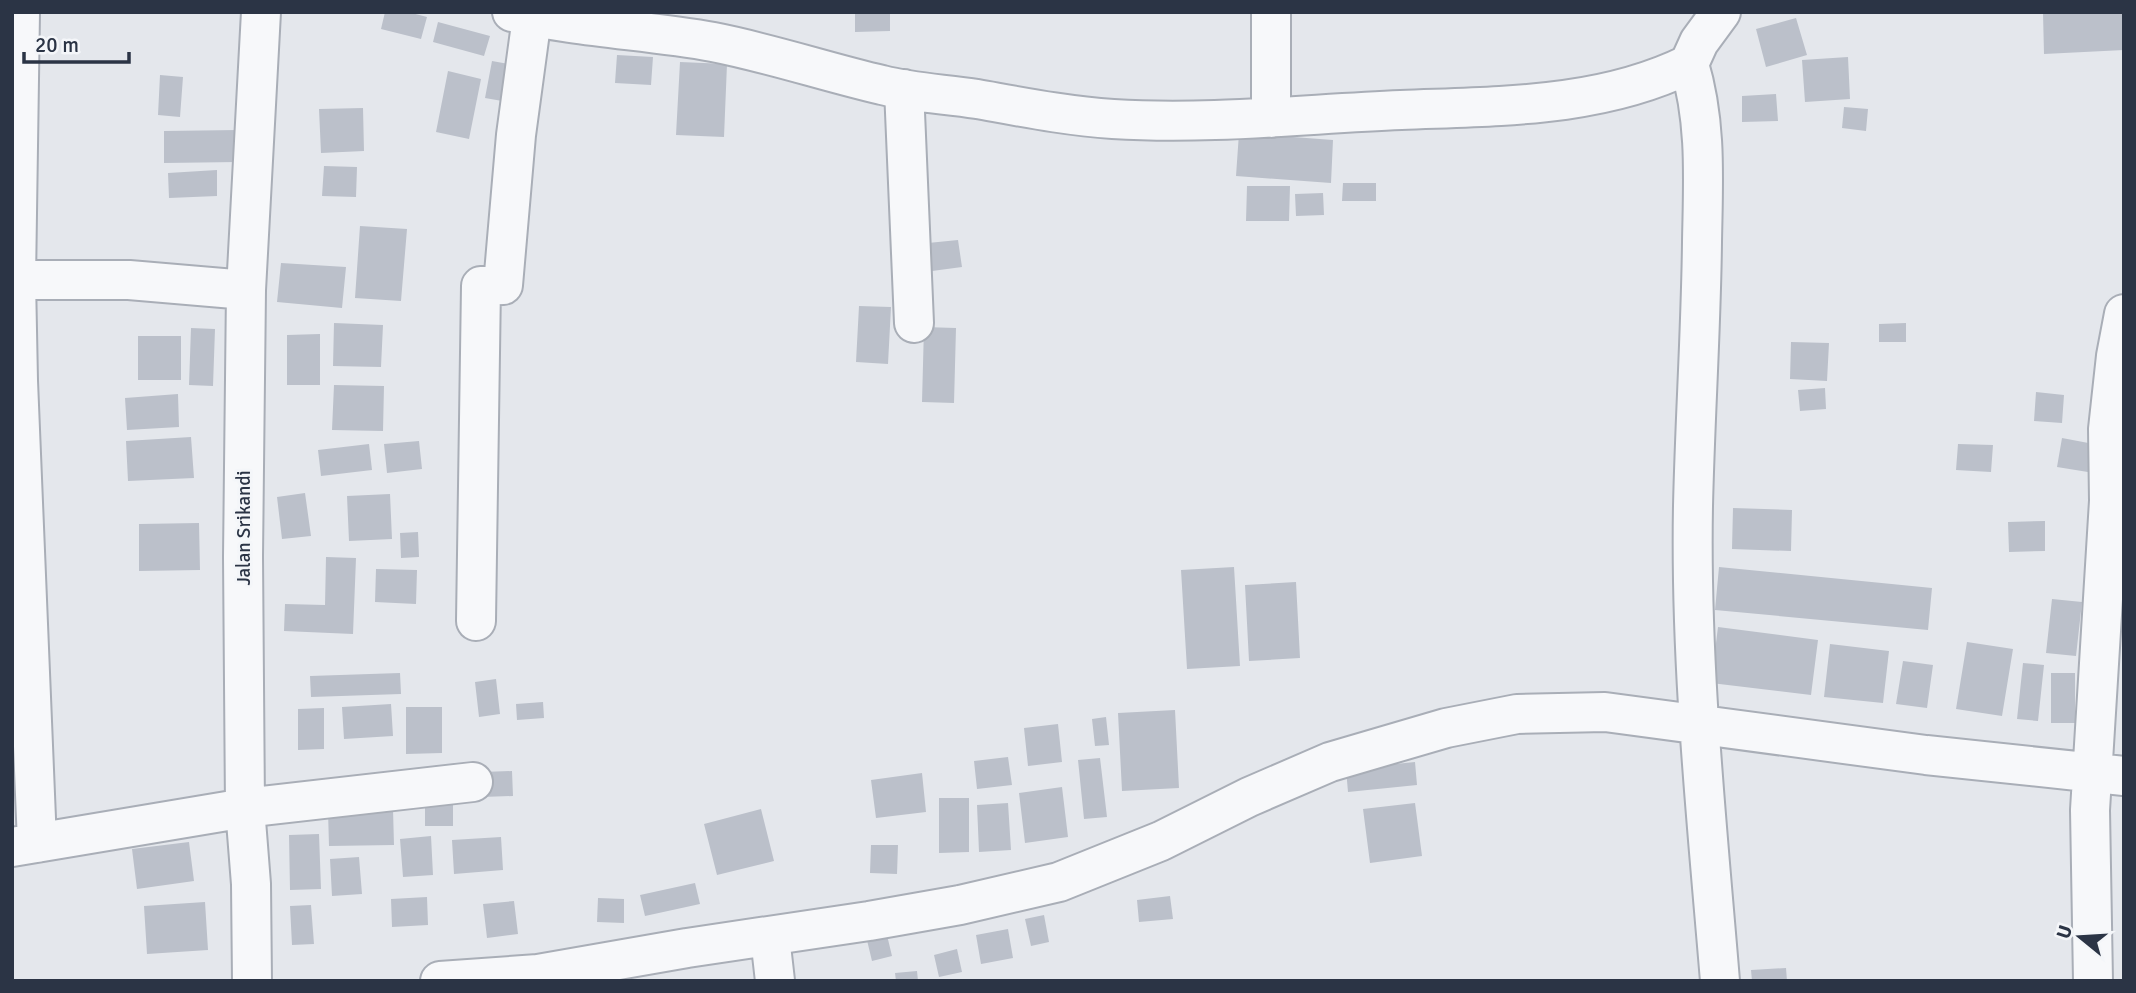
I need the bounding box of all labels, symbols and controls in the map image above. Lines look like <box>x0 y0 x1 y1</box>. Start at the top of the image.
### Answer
scale bar <box>24 21 130 65</box>
text: 20 m <box>35 32 79 58</box>
street label: Jalan Srikandi <box>232 470 256 586</box>
north arrow <box>2045 902 2115 972</box>
text: U <box>2051 922 2078 942</box>

